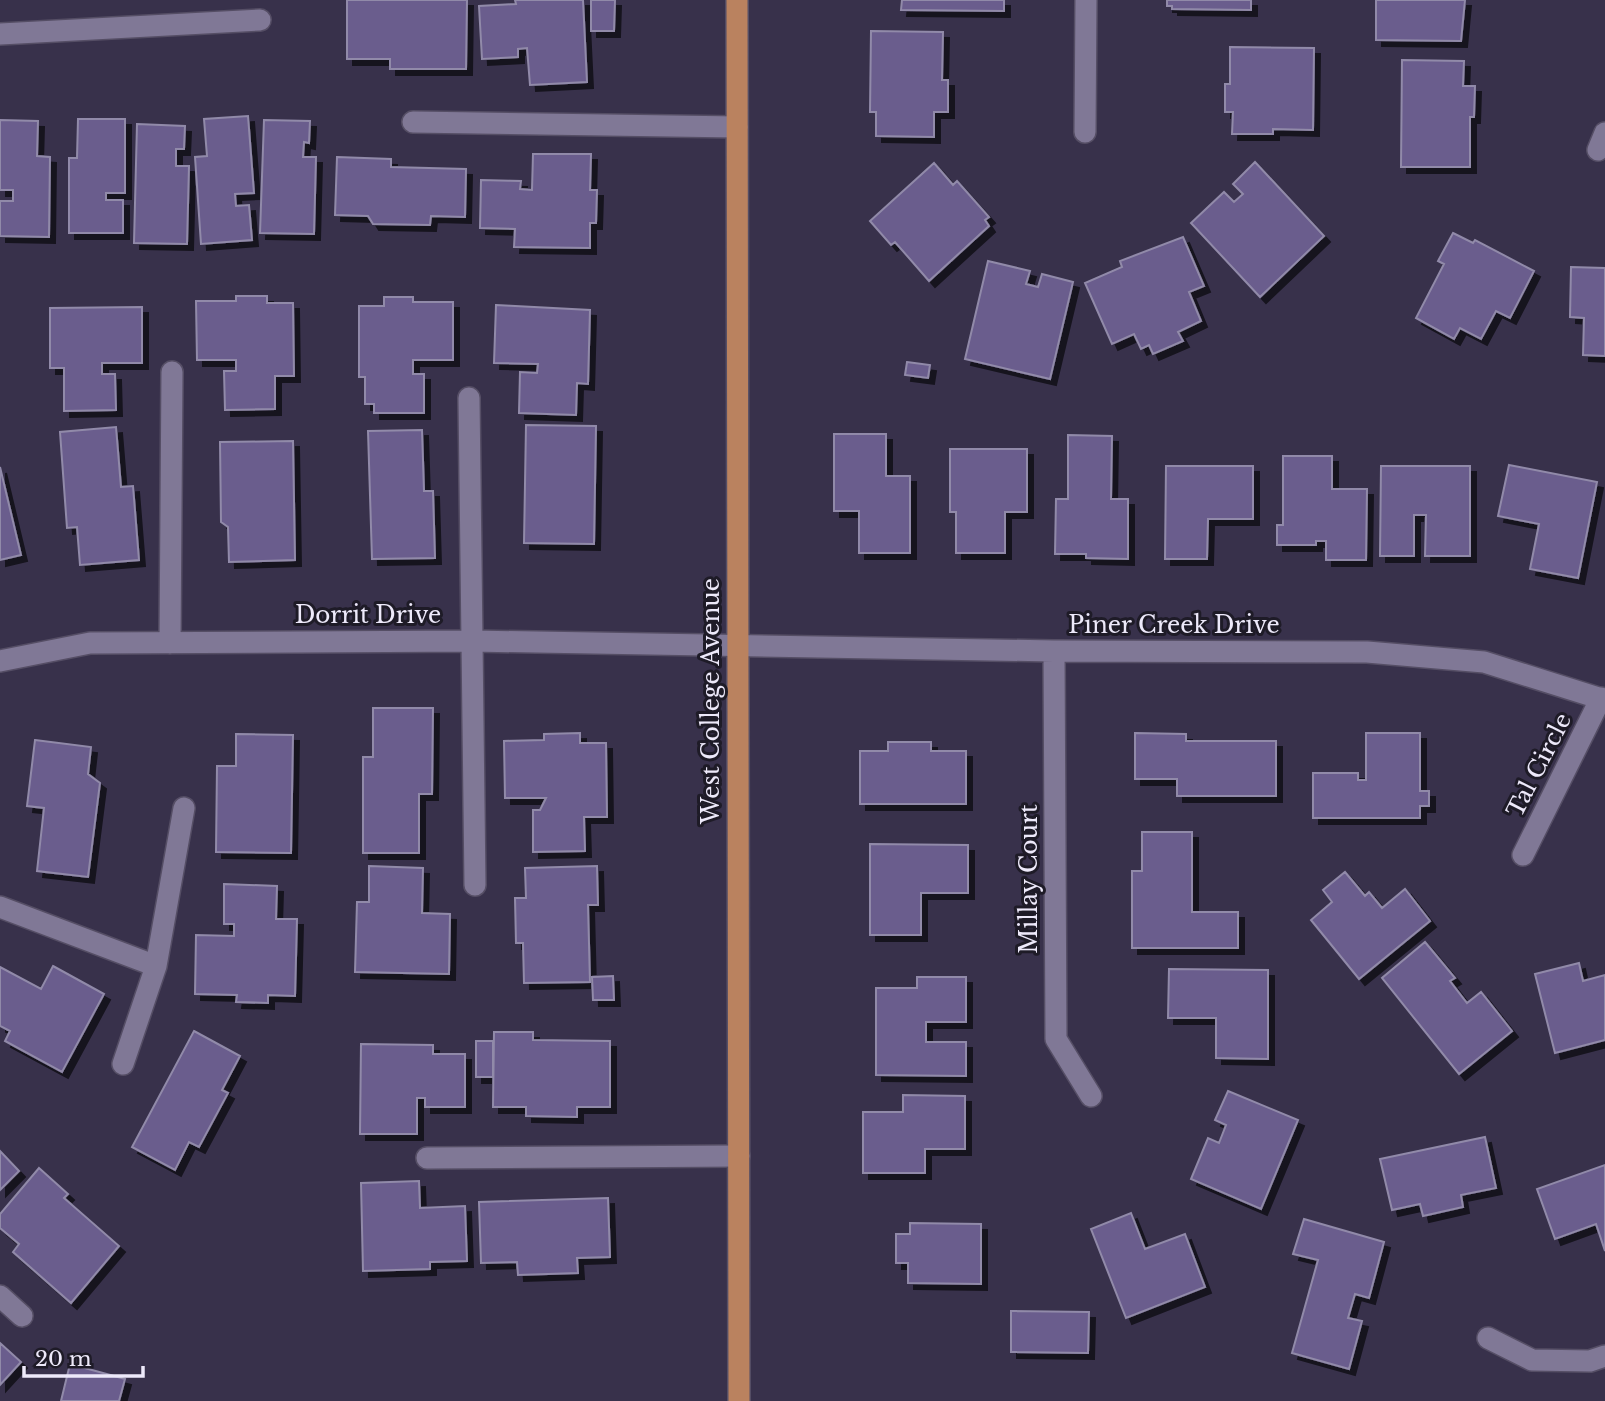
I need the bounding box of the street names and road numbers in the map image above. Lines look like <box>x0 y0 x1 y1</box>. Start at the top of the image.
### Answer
street label: West College Avenue <box>697 578 725 825</box>
street label: Dorrit Drive <box>295 601 441 629</box>
street label: Piner Creek Drive <box>1068 611 1280 639</box>
street label: Tal Circle <box>1501 708 1577 822</box>
street label: Millay Court <box>1015 804 1043 954</box>

